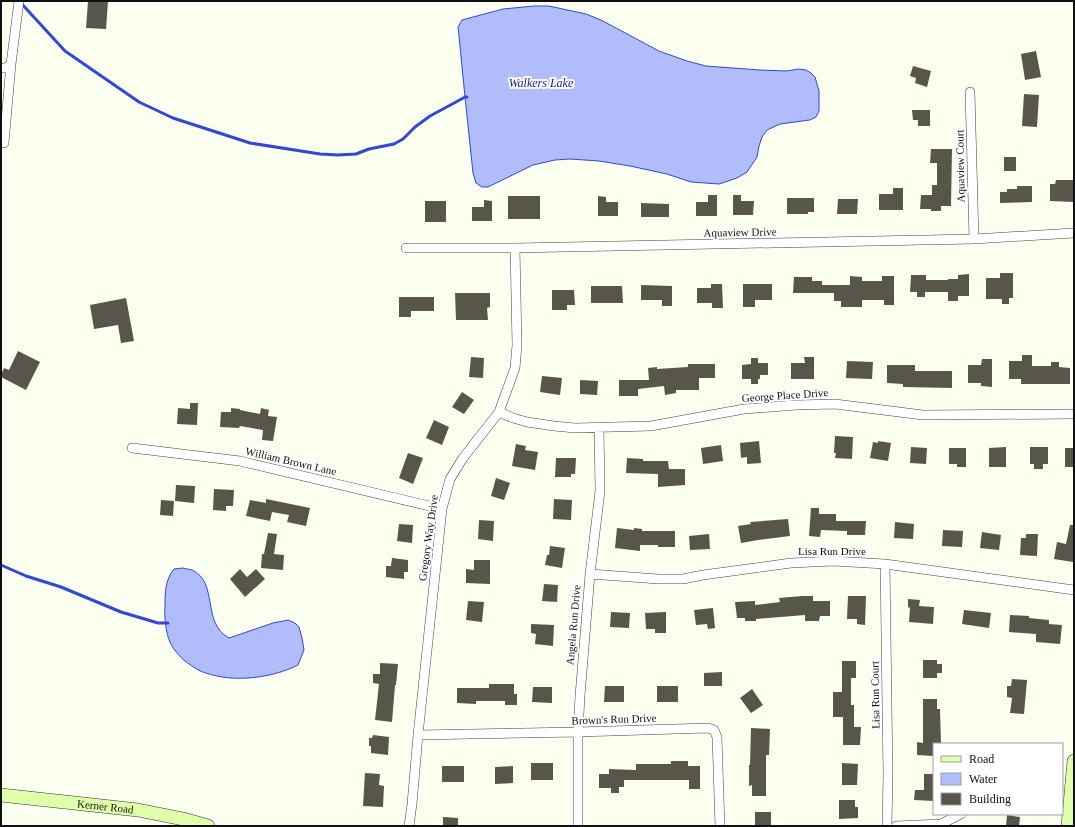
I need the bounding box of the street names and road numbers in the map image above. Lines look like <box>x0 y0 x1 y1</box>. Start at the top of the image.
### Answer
street label: Aquaview Court <box>953 129 967 203</box>
street label: Aquaview Drive <box>703 225 777 239</box>
street label: George Place Drive <box>741 386 829 404</box>
street label: William Brown Lane <box>244 445 338 477</box>
street label: Gregory Way Drive <box>416 494 440 582</box>
street label: Lisa Run Drive <box>798 545 866 557</box>
street label: Angela Run Drive <box>564 584 583 666</box>
street label: Lisa Run Court <box>868 661 882 729</box>
street label: Brown's Run Drive <box>571 712 657 726</box>
street label: Kerner Road <box>77 797 135 816</box>

